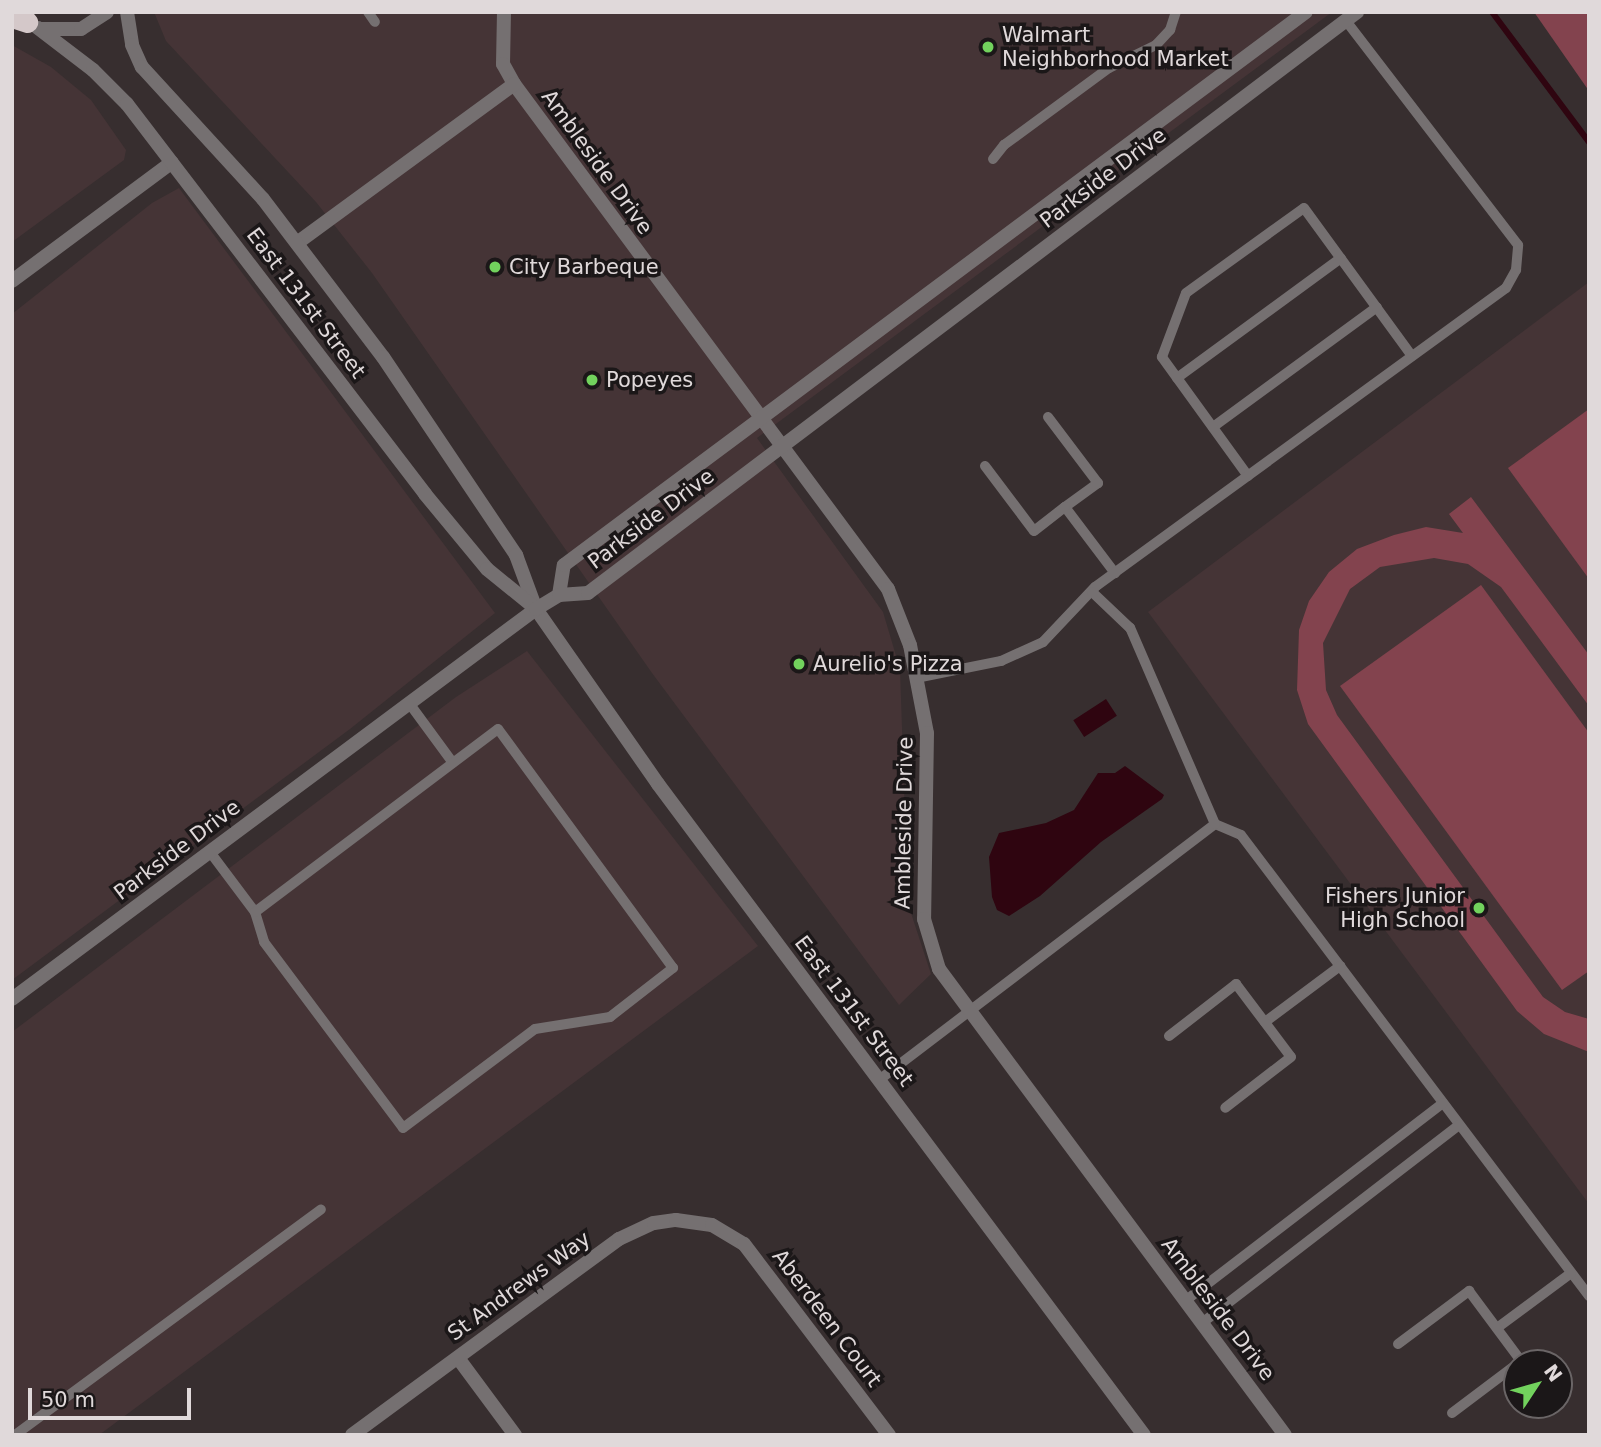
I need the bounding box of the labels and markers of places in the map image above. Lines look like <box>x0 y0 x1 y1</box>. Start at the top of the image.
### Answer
place label: Walmart Neighborhood Market <box>1002 22 1229 72</box>
marker: Walmart Neighborhood Market <box>980 39 996 55</box>
place label: City Barbeque <box>509 254 659 280</box>
marker: City Barbeque <box>487 259 503 275</box>
place label: Popeyes <box>606 367 693 393</box>
marker: Popeyes <box>584 372 600 388</box>
place label: Aurelio's Pizza <box>813 651 963 677</box>
marker: Aurelio's Pizza <box>791 656 807 672</box>
place label: Fishers Junior High School <box>1325 883 1465 933</box>
marker: Fishers Junior High School <box>1471 900 1487 916</box>

